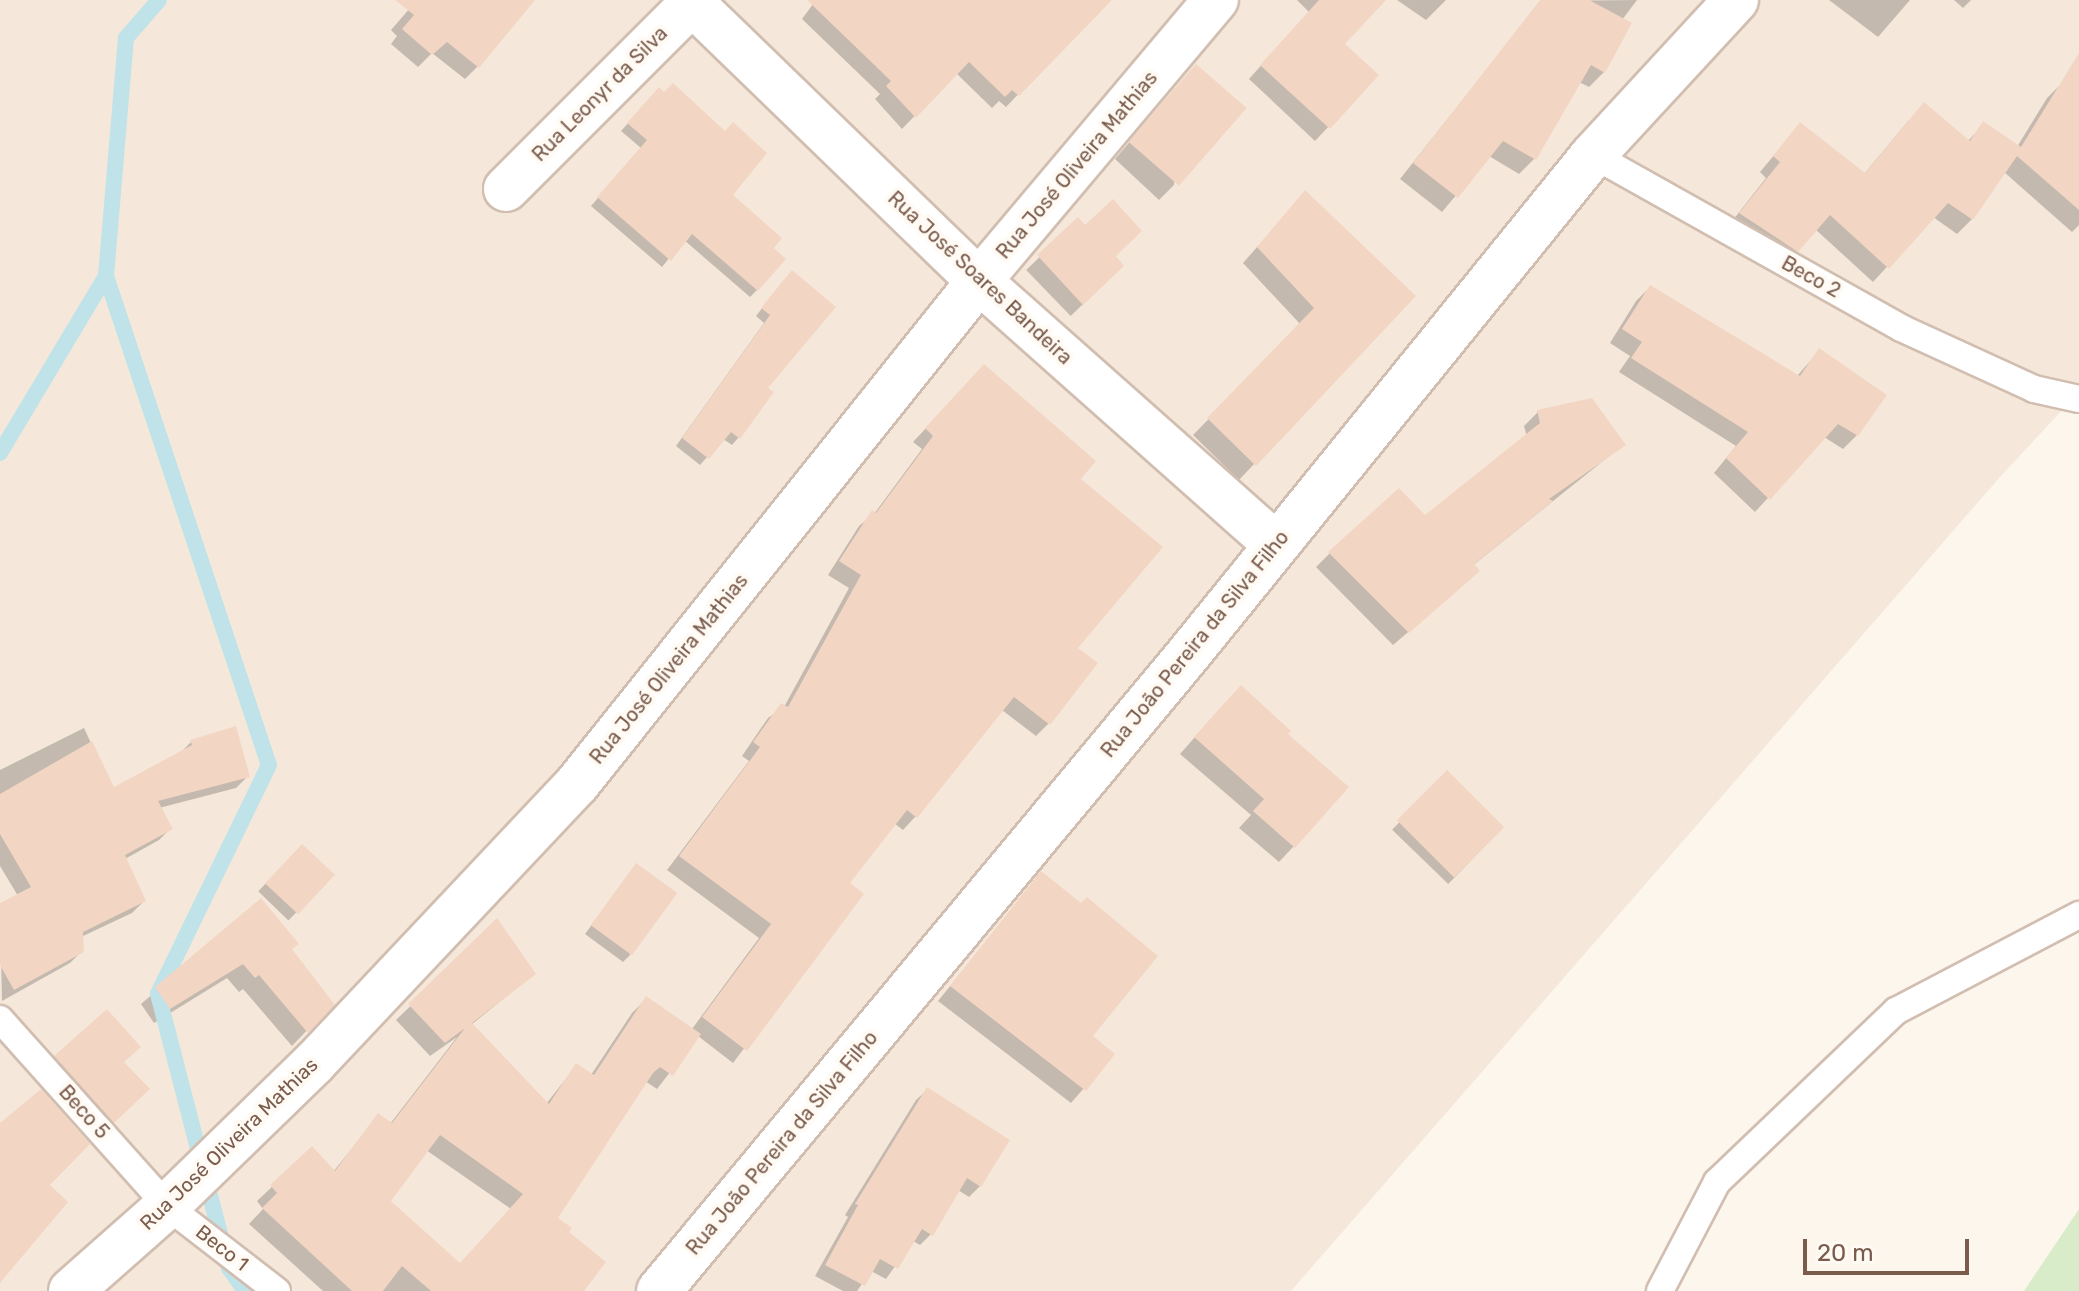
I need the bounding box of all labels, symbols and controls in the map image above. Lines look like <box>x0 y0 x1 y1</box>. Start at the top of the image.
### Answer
street label: Rua Leonyr da Silva <box>527 21 673 167</box>
street label: Rua José Oliveira Mathias <box>991 66 1163 264</box>
street label: Rua José Soares Bandeira <box>883 186 1077 370</box>
street label: Beco 2 <box>1777 251 1845 303</box>
street label: Rua João Pereira da Silva Filho <box>1096 526 1294 762</box>
street label: Rua José Oliveira Mathias <box>585 569 753 769</box>
street label: Rua João Pereira da Silva Filho <box>681 1026 883 1260</box>
street label: Rua José Oliveira Mathias <box>135 1053 323 1235</box>
street label: Beco 5 <box>54 1080 114 1144</box>
street label: Beco 1 <box>191 1220 253 1276</box>
scale bar <box>1807 1223 1973 1273</box>
text: 20 m <box>1817 1239 1874 1267</box>

